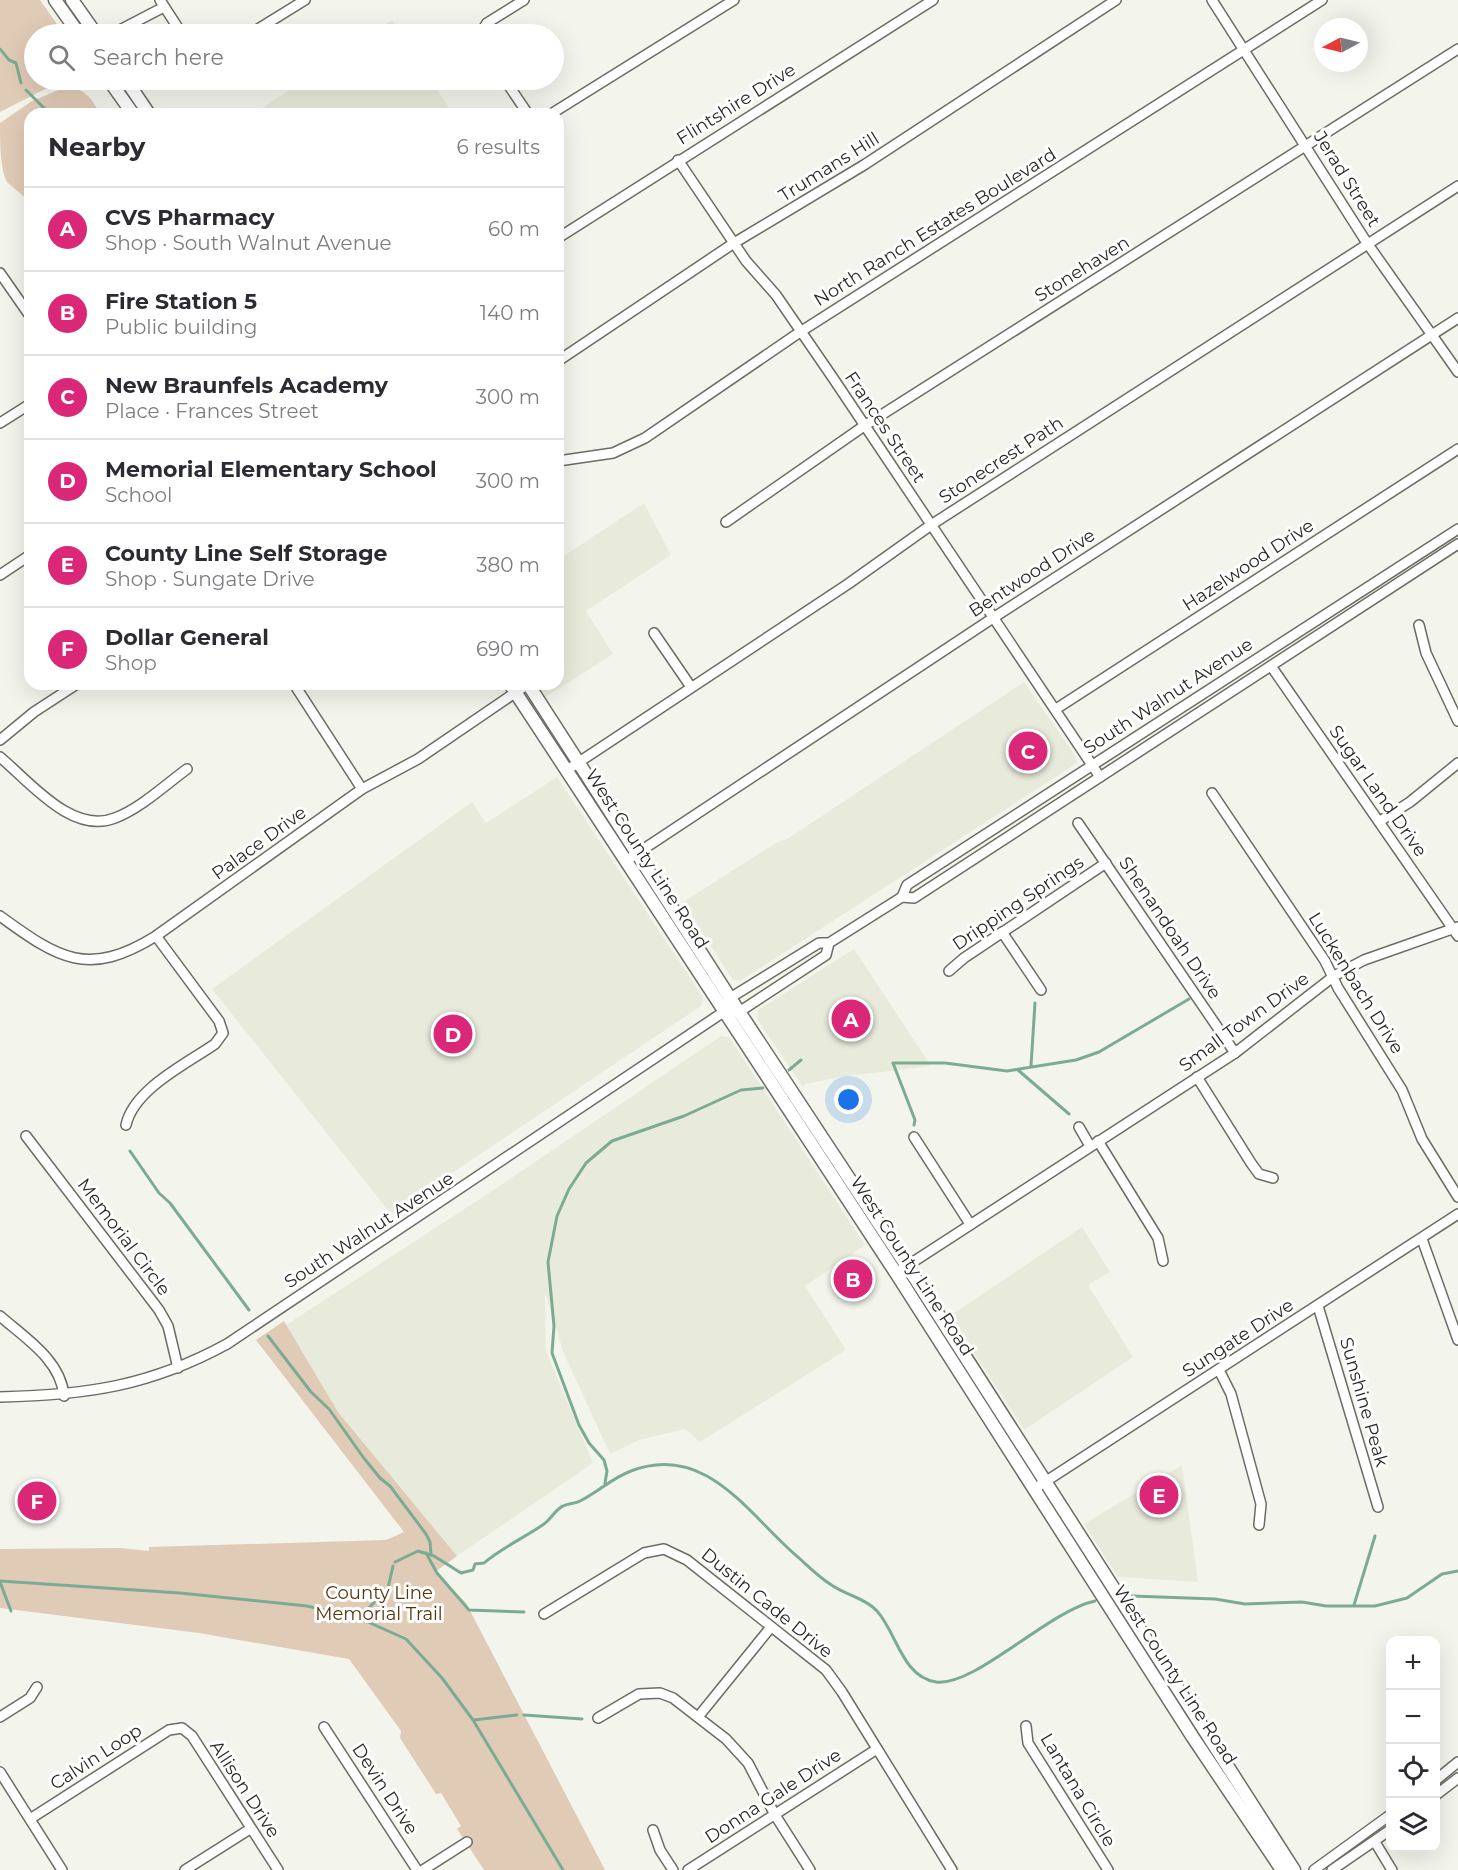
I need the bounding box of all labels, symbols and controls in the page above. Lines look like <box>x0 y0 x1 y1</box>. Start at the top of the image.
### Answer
north arrow <box>1314 18 1368 72</box>
search box <box>24 24 564 90</box>
icon: search <box>45 41 78 74</box>
text: Search here <box>93 44 224 71</box>
street label: Flintshire Drive <box>672 59 800 149</box>
street label: Jerad Street <box>1308 126 1385 231</box>
street label: Trumans Hill <box>775 127 883 207</box>
text: Nearby <box>48 131 145 163</box>
text: 6 results <box>456 135 540 159</box>
street label: North Ranch Estates Boulevard <box>810 143 1060 311</box>
text: CVS Pharmacy <box>105 204 274 231</box>
text: A <box>60 217 75 241</box>
text: 60 m <box>488 217 540 241</box>
text: Shop · South Walnut Avenue <box>105 231 392 255</box>
street label: Stonehaven <box>1031 231 1133 307</box>
text: Fire Station 5 <box>105 288 257 315</box>
text: B <box>60 301 75 325</box>
text: 140 m <box>480 301 540 325</box>
text: Public building <box>105 315 258 339</box>
street label: Frances Street <box>840 367 930 487</box>
text: New Braunfels Academy <box>105 372 388 399</box>
text: C <box>60 385 75 409</box>
text: 300 m <box>476 385 540 409</box>
text: Place · Frances Street <box>105 399 319 423</box>
street label: Stonecrest Path <box>935 412 1067 508</box>
text: Memorial Elementary School <box>105 456 437 483</box>
text: D <box>59 469 76 493</box>
text: 300 m <box>476 469 540 493</box>
text: School <box>105 483 172 507</box>
street label: Hazelwood Drive <box>1178 514 1318 616</box>
street label: Bentwood Drive <box>965 524 1099 622</box>
text: County Line Self Storage <box>105 540 387 567</box>
text: E <box>61 553 74 577</box>
text: 380 m <box>476 553 540 577</box>
text: Shop · Sungate Drive <box>105 567 315 591</box>
text: Dollar General <box>105 624 269 651</box>
street label: South Walnut Avenue <box>1079 633 1257 759</box>
text: F <box>61 637 74 661</box>
text: 690 m <box>476 637 540 661</box>
text: Shop <box>105 651 157 675</box>
street label: Sugar Land Drive <box>1324 721 1432 861</box>
pin: C <box>1008 728 1048 774</box>
street label: West County Line Road <box>581 765 713 953</box>
street label: Palace Drive <box>207 801 311 885</box>
street label: Dripping Springs <box>948 851 1088 955</box>
street label: Shenandoah Drive <box>1114 853 1226 1004</box>
street label: Luckenbach Drive <box>1304 908 1409 1058</box>
street label: Small Town Drive <box>1175 967 1313 1077</box>
pin: A <box>832 996 870 1042</box>
pin: D <box>434 1012 472 1056</box>
your location <box>834 1085 863 1114</box>
street label: South Walnut Avenue <box>280 1167 458 1293</box>
street label: West County Line Road <box>846 1172 978 1360</box>
street label: Memorial Circle <box>73 1174 175 1300</box>
pin: B <box>834 1256 872 1302</box>
street label: Sungate Drive <box>1178 1294 1298 1382</box>
street label: Sunshine Peak <box>1335 1335 1393 1469</box>
pin: E <box>1140 1472 1178 1518</box>
pin: F <box>18 1478 57 1524</box>
street label: Dustin Cade Drive <box>697 1543 837 1663</box>
street label: West County Line Road <box>1109 1581 1241 1769</box>
park label: County Line Memorial Trail <box>315 1582 443 1625</box>
map controls <box>1386 1636 1440 1852</box>
button: + <box>1386 1636 1440 1690</box>
button: − <box>1386 1690 1440 1744</box>
street label: Calvin Loop <box>46 1719 146 1795</box>
street label: Lantana Circle <box>1035 1729 1121 1851</box>
street label: Allison Drive <box>205 1736 285 1842</box>
street label: Devin Drive <box>347 1739 423 1839</box>
street label: Donna Gale Drive <box>701 1744 845 1848</box>
button: locate <box>1386 1744 1440 1798</box>
button: layers <box>1386 1798 1440 1852</box>

